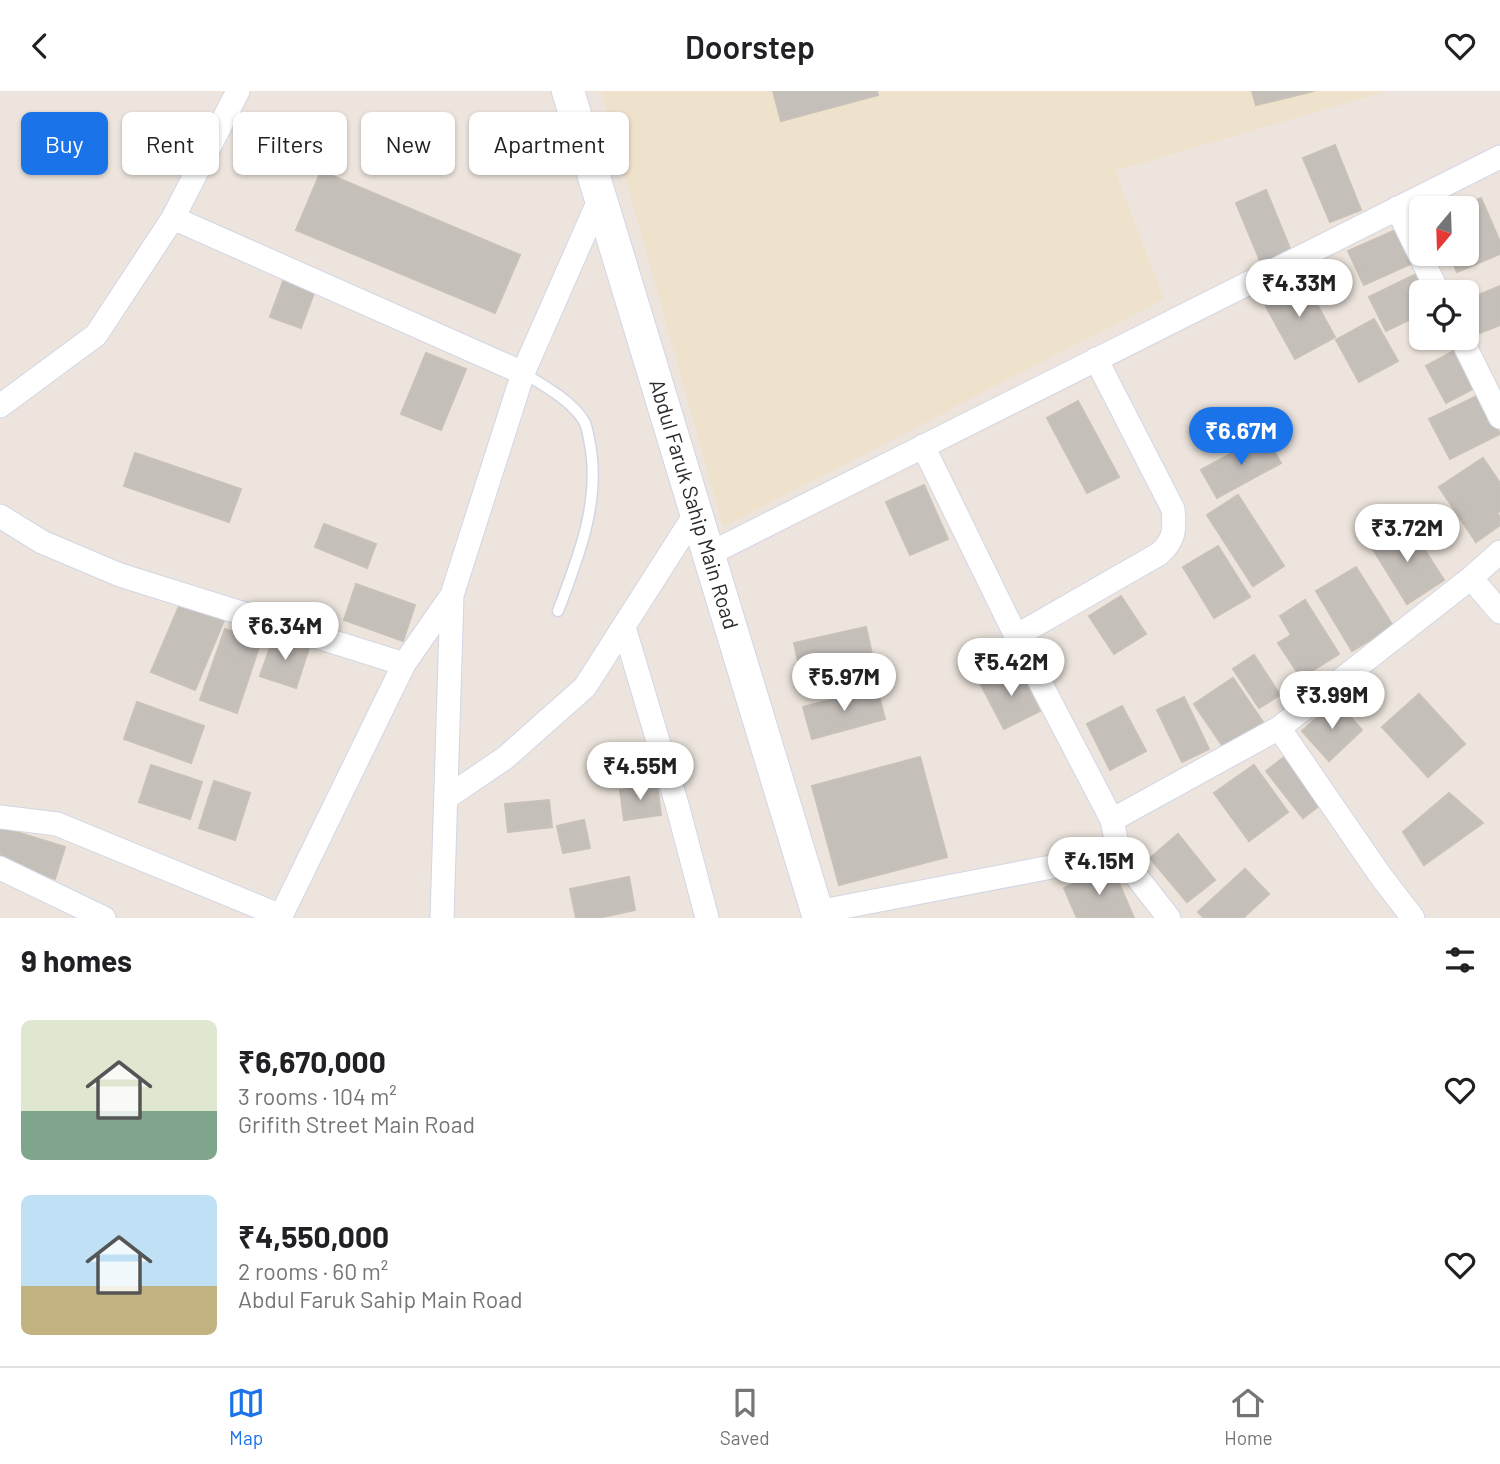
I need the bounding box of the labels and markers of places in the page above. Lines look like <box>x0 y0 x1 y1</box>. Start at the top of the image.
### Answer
pin: ₹4.33M <box>1242 259 1356 319</box>
pin: ₹6.67M <box>1184 407 1298 467</box>
pin: ₹3.72M <box>1350 505 1464 564</box>
pin: ₹6.34M <box>228 603 342 662</box>
pin: ₹5.42M <box>954 639 1068 698</box>
pin: ₹5.97M <box>787 653 901 713</box>
pin: ₹3.99M <box>1275 671 1389 731</box>
pin: ₹4.55M <box>583 743 697 802</box>
pin: ₹4.15M <box>1042 837 1156 897</box>

